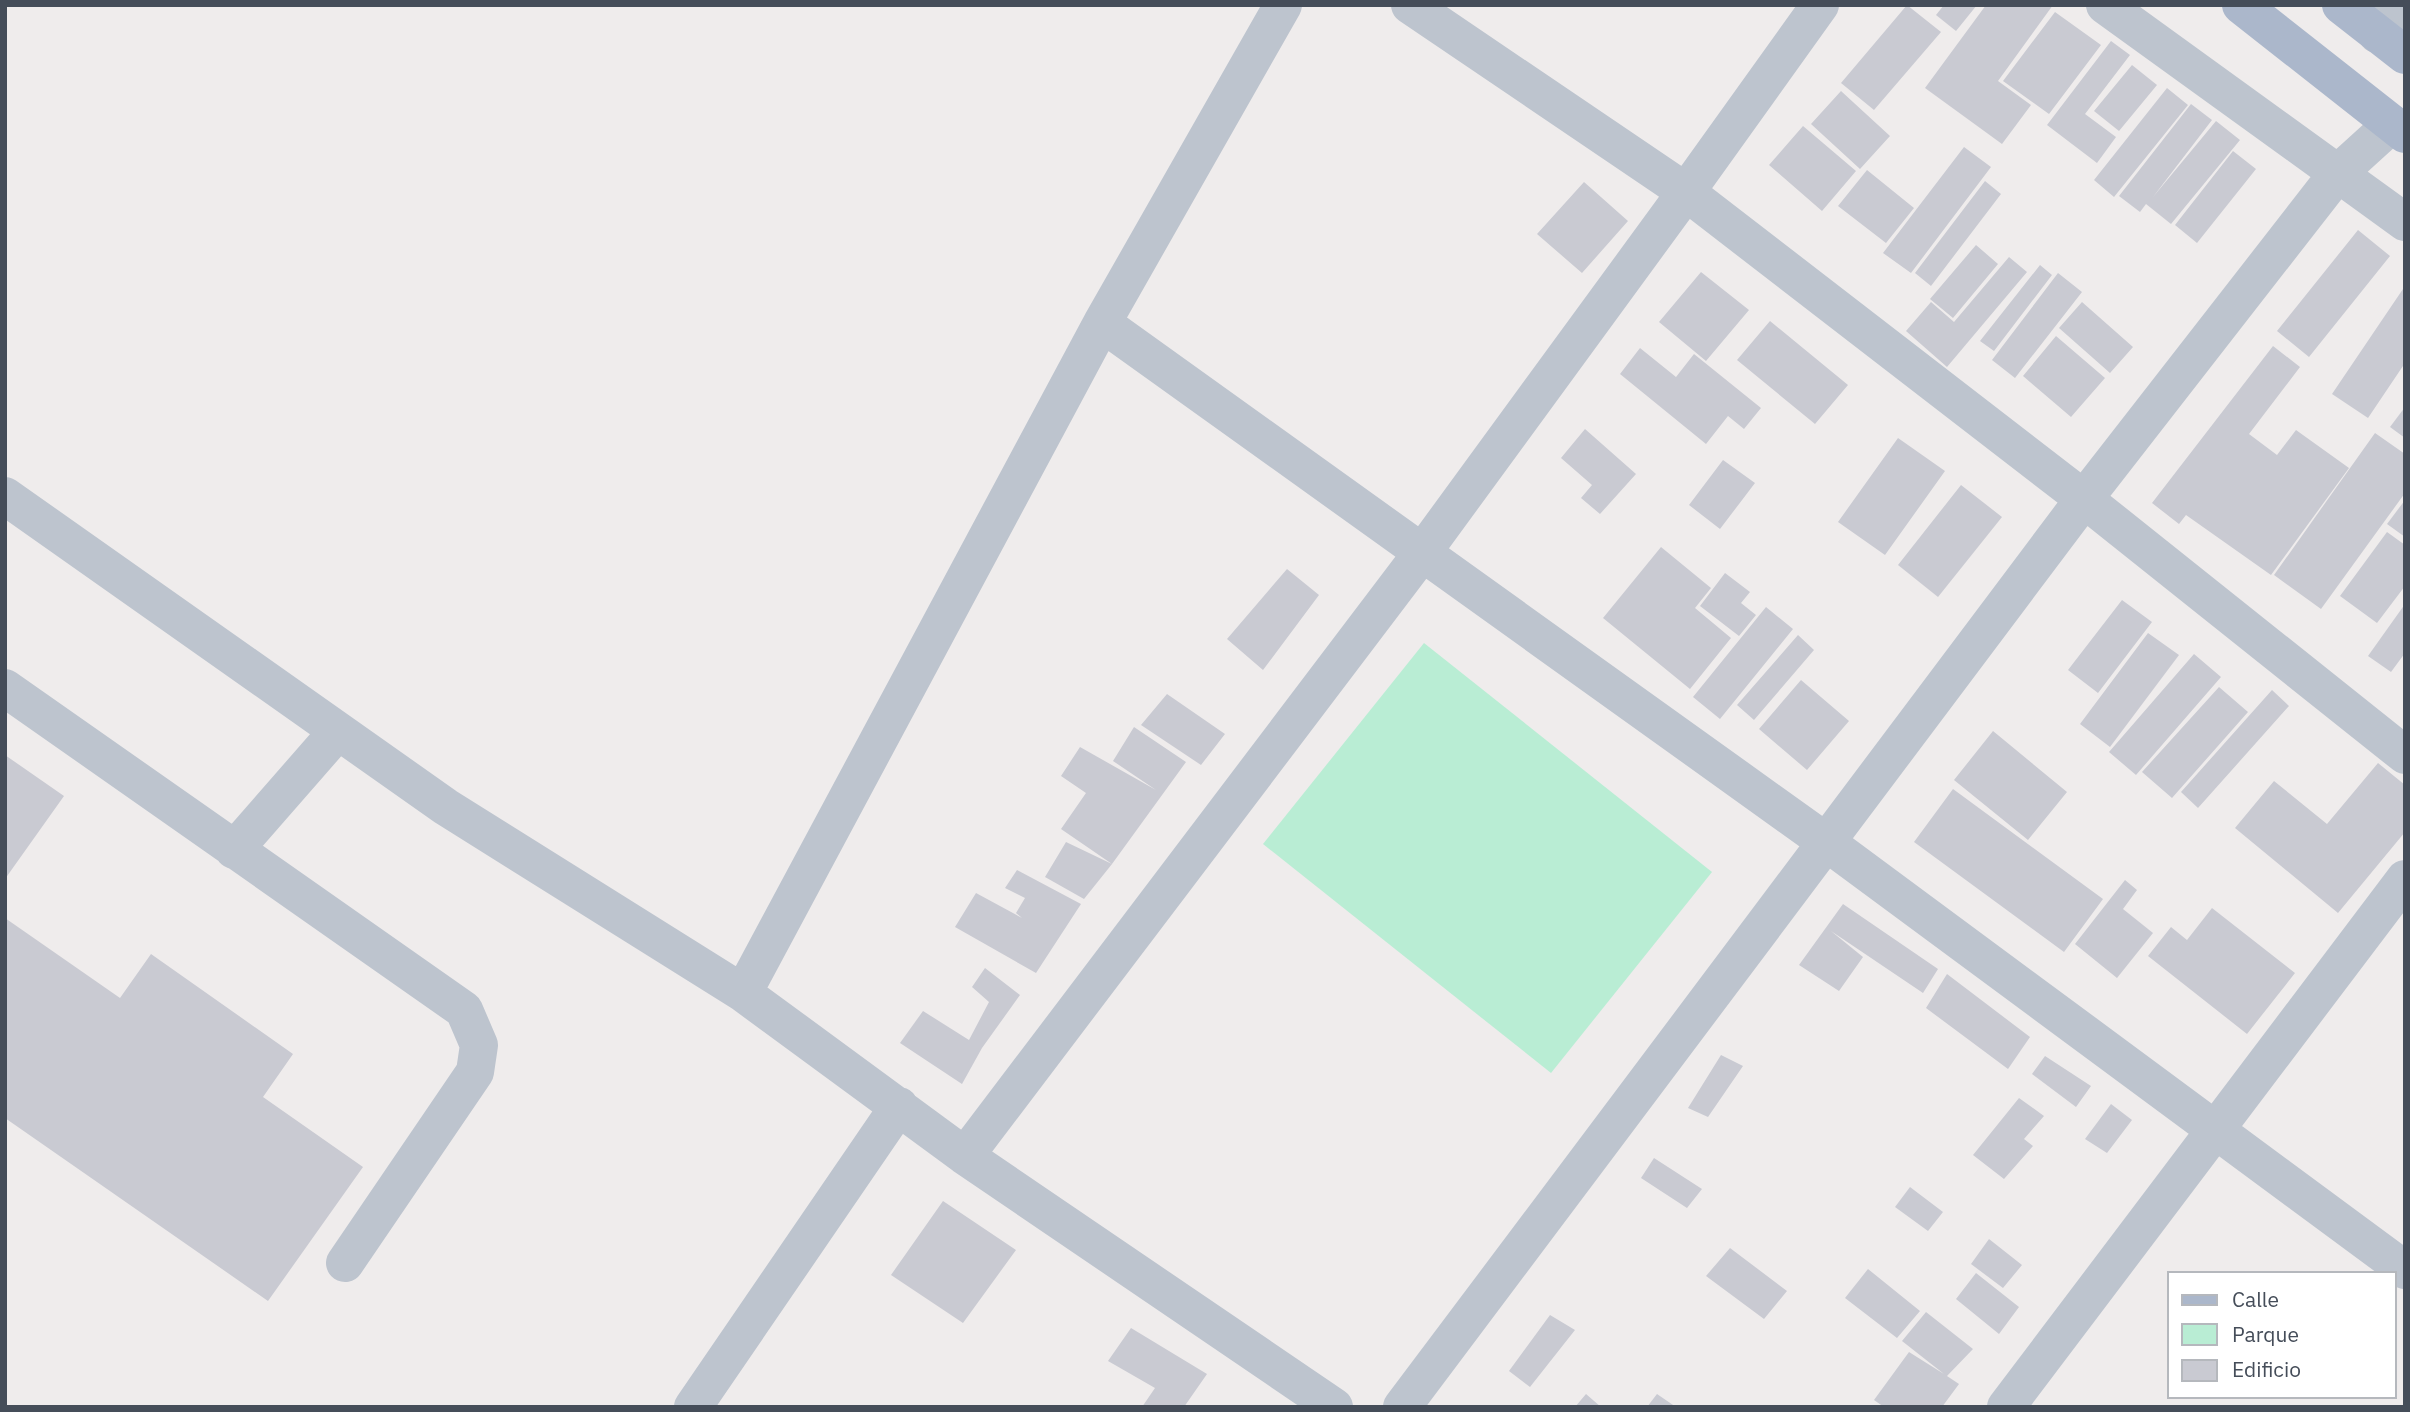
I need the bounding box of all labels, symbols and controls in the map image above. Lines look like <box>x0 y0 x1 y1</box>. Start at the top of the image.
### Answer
legend <box>2168 1272 2396 1398</box>
text: Calle <box>2232 1285 2279 1313</box>
text: Parque <box>2232 1320 2299 1348</box>
text: Edificio <box>2232 1355 2301 1383</box>

